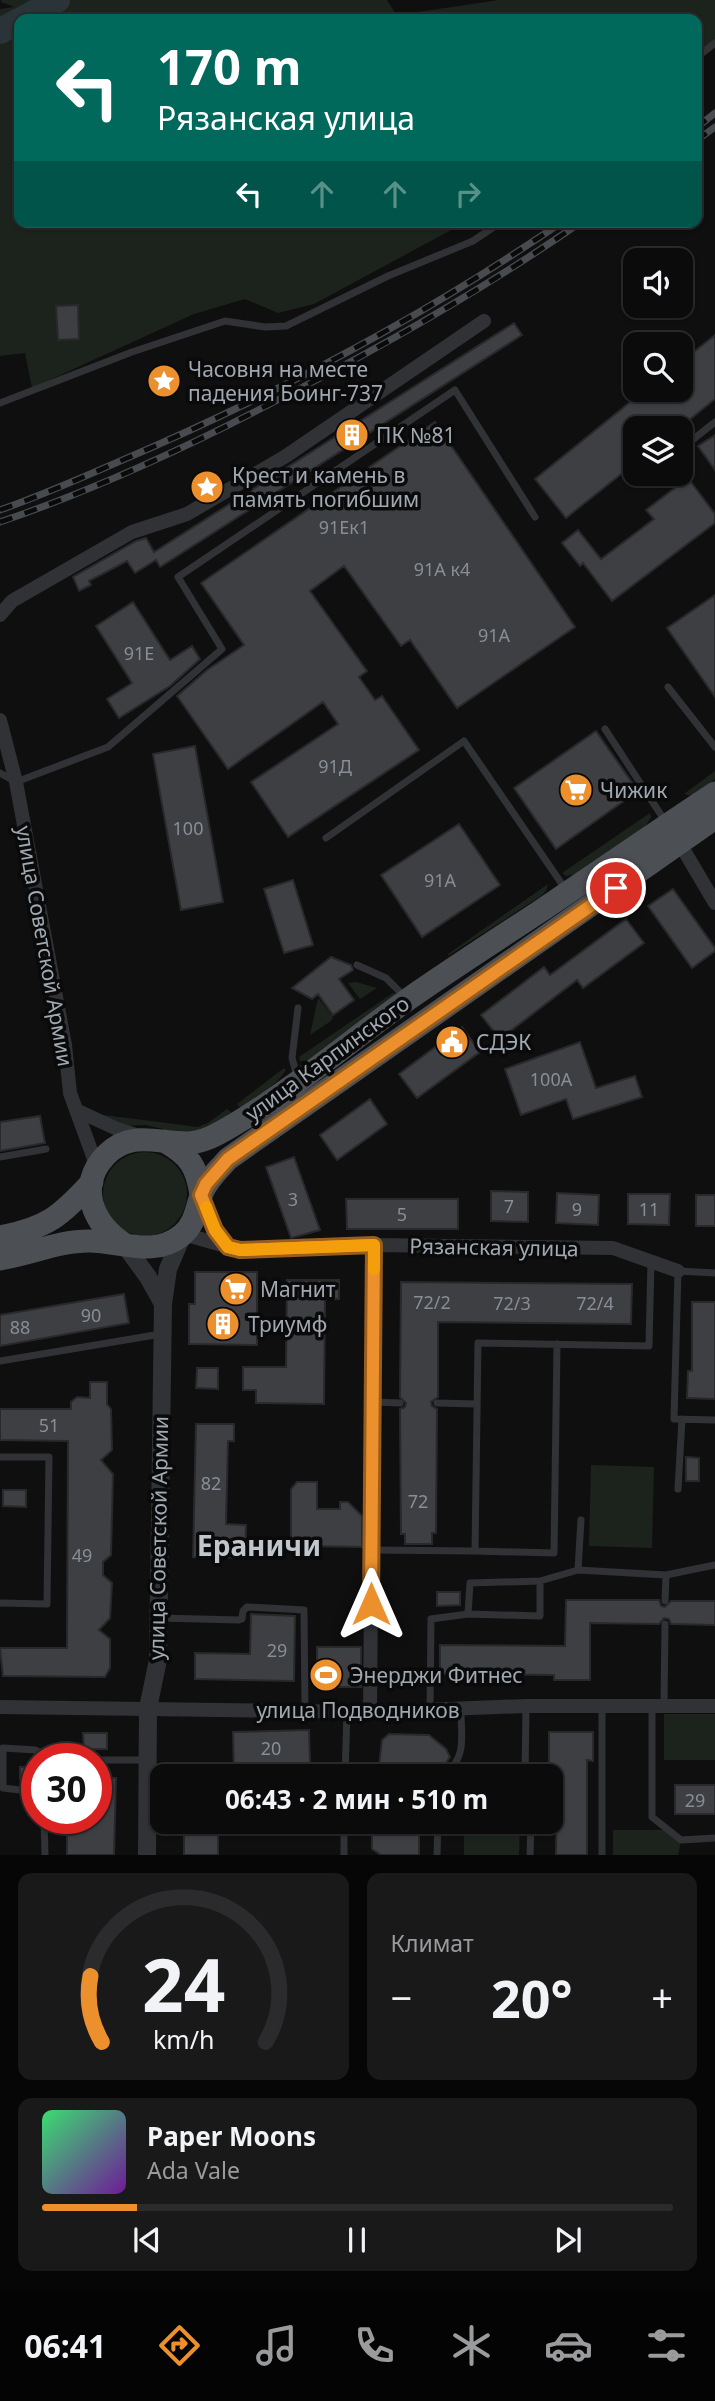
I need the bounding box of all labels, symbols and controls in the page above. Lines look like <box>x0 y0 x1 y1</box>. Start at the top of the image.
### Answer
text: 170 m <box>157 33 302 99</box>
icon: left <box>42 42 133 133</box>
text: Рязанская улица <box>157 96 415 139</box>
icon: left <box>230 175 268 213</box>
icon: ahead <box>303 175 341 213</box>
icon: ahead <box>376 175 414 213</box>
icon: right <box>449 175 487 213</box>
map controls <box>623 248 693 486</box>
button: sound <box>623 248 693 318</box>
button: search <box>623 332 693 402</box>
place label: Часовня на месте падения Боинг-737 <box>188 355 383 407</box>
place icon: Часовня на месте падения Боинг-737 <box>145 362 183 400</box>
building icon: ПК №81 <box>333 416 371 454</box>
button: layers <box>623 416 693 486</box>
place label: ПК №81 <box>376 421 455 449</box>
place label: Крест и камень в память погибшим <box>232 461 419 513</box>
place icon: Крест и камень в память погибшим <box>188 468 226 506</box>
house number: 91Ек1 <box>319 515 369 539</box>
house number: 91А к4 <box>414 557 470 581</box>
house number: 91А <box>478 623 511 647</box>
house number: 91Е <box>124 641 154 665</box>
house number: 91Д <box>318 754 352 778</box>
supermarket icon: Чижик <box>557 771 595 809</box>
place label: Чижик <box>600 776 667 804</box>
house number: 100 <box>173 816 203 840</box>
street label: улица Советской Армии <box>10 823 80 1069</box>
pin <box>586 858 646 918</box>
house number: 91А <box>424 868 457 892</box>
icon: arrive <box>597 869 635 907</box>
street label: улица Карпинского <box>239 989 415 1127</box>
public building icon: СДЭК <box>433 1023 471 1061</box>
place label: СДЭК <box>476 1028 531 1056</box>
house number: 100А <box>530 1067 573 1091</box>
house number: 3 <box>288 1187 298 1211</box>
house number: 7 <box>504 1194 514 1218</box>
house number: 9 <box>572 1197 582 1221</box>
house number: 11 <box>639 1197 659 1221</box>
house number: 5 <box>397 1202 407 1226</box>
street label: Рязанская улица <box>409 1232 579 1262</box>
supermarket icon: Магнит <box>217 1270 255 1308</box>
place label: Магнит <box>260 1275 336 1303</box>
house number: 72/2 <box>413 1290 451 1314</box>
house number: 72/3 <box>493 1291 531 1315</box>
house number: 72/4 <box>576 1291 614 1315</box>
house number: 90 <box>81 1303 101 1327</box>
building icon: Триумф <box>204 1305 242 1343</box>
place label: Триумф <box>248 1310 327 1338</box>
house number: 88 <box>10 1315 30 1339</box>
house number: 51 <box>39 1413 59 1437</box>
street label: улица Советской Армии <box>142 1416 174 1660</box>
house number: 82 <box>201 1471 221 1495</box>
house number: 72 <box>408 1489 428 1513</box>
district label: Ераничи <box>197 1526 321 1564</box>
house number: 49 <box>72 1543 92 1567</box>
position arrow <box>334 1567 408 1641</box>
house number: 29 <box>267 1638 287 1662</box>
sports icon: Энерджи Фитнес <box>307 1656 345 1694</box>
place label: Энерджи Фитнес <box>350 1661 523 1689</box>
street label: улица Подводников <box>256 1696 460 1724</box>
house number: 20 <box>261 1736 281 1760</box>
speed limit sign: 30 <box>21 1743 112 1834</box>
text: 06:43 · 2 мин · 510 m <box>225 1781 488 1817</box>
house number: 29 <box>685 1788 705 1812</box>
text: Климат <box>391 1927 474 1959</box>
text: 24 <box>142 1935 225 2034</box>
text: 20° <box>491 1962 573 2033</box>
text: − <box>391 1971 412 2023</box>
text: + <box>651 1971 673 2023</box>
text: km/h <box>152 2022 214 2056</box>
text: Paper Moons <box>147 2118 316 2154</box>
text: Ada Vale <box>147 2154 240 2186</box>
icon: previous <box>128 2221 166 2259</box>
icon: pause <box>338 2221 376 2259</box>
icon: next <box>549 2221 587 2259</box>
icon: directions <box>155 2321 204 2370</box>
icon: music <box>252 2321 301 2370</box>
icon: phone <box>350 2321 399 2370</box>
icon: climate <box>447 2321 496 2370</box>
icon: car <box>544 2321 593 2370</box>
icon: filters <box>642 2321 691 2370</box>
text: 06:41 <box>24 2324 106 2367</box>

